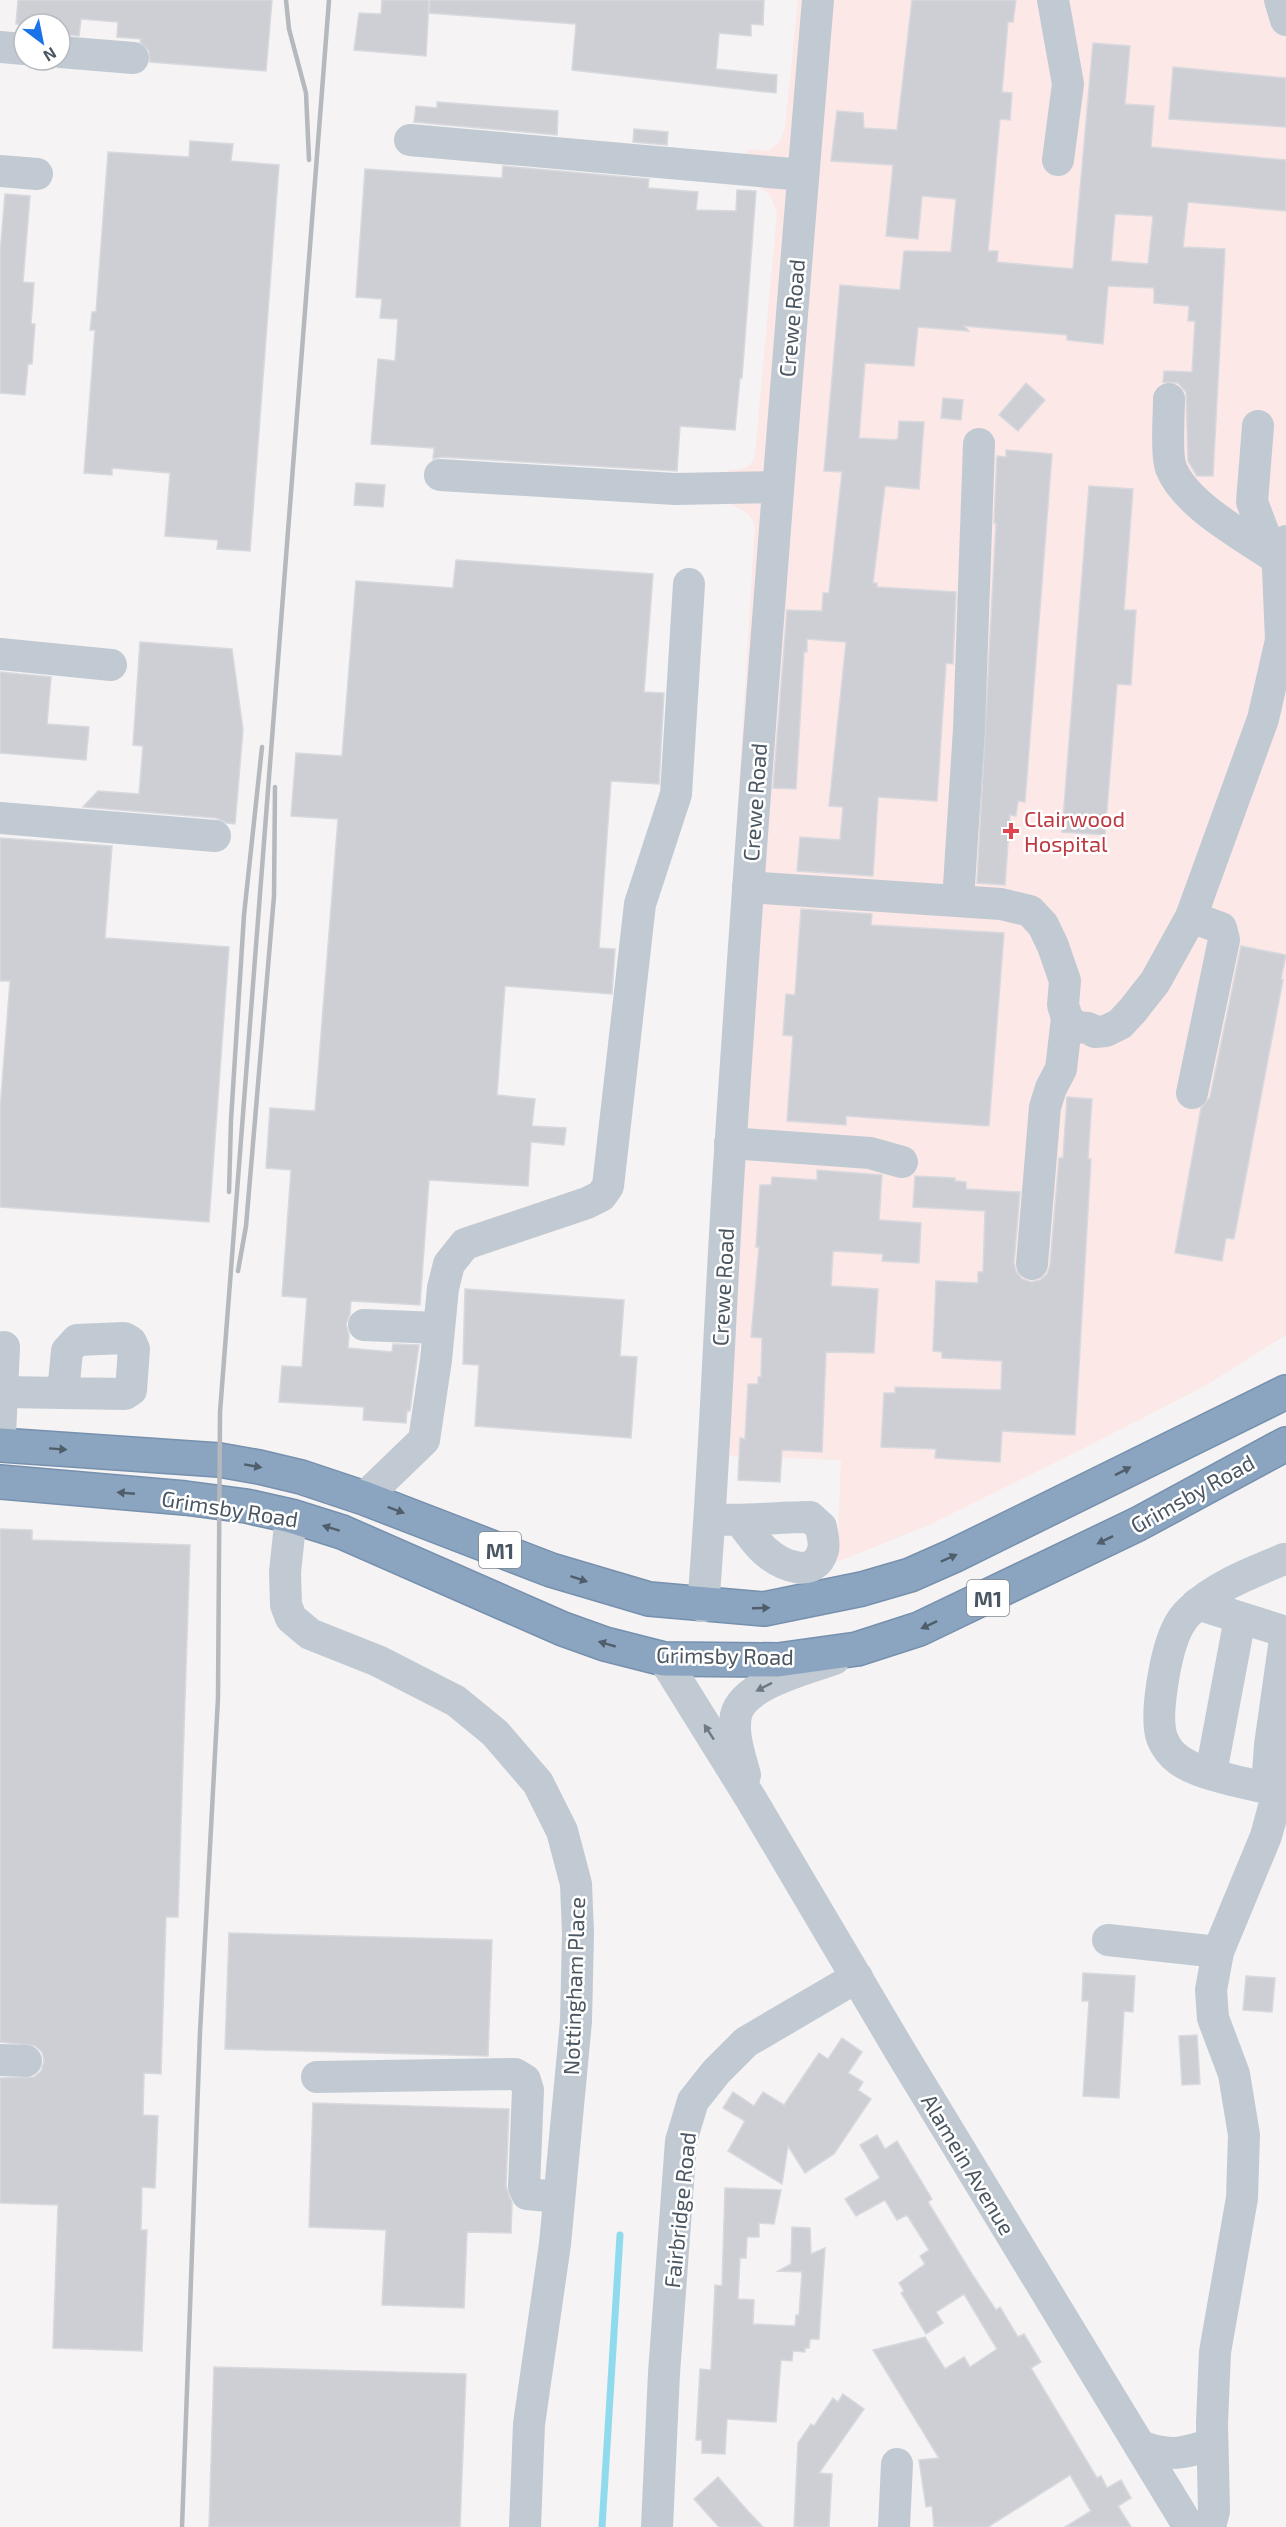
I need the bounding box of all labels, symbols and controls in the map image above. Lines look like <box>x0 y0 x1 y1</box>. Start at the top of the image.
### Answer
north arrow <box>12 12 72 72</box>
text: N <box>40 44 60 66</box>
street label: Crewe Road <box>773 258 809 378</box>
street label: Crewe Road <box>737 742 771 862</box>
place label: Clairwood Hospital <box>1024 805 1125 856</box>
marker: Clairwood Hospital <box>1002 822 1020 840</box>
street label: Crewe Road <box>706 1227 738 1347</box>
one-way arrow <box>49 1444 68 1454</box>
street label: Grimsby Road <box>1125 1448 1259 1538</box>
one-way arrow <box>243 1462 262 1471</box>
one-way arrow <box>1115 1467 1132 1476</box>
street label: Grimsby Road <box>160 1484 300 1532</box>
one-way arrow <box>117 1488 136 1498</box>
one-way arrow <box>388 1505 406 1515</box>
one-way arrow <box>322 1523 340 1532</box>
road number: M1 <box>479 1532 521 1568</box>
one-way arrow <box>1096 1535 1113 1545</box>
one-way arrow <box>940 1554 957 1563</box>
one-way arrow <box>570 1575 588 1584</box>
road number: M1 <box>967 1580 1009 1616</box>
one-way arrow <box>752 1604 771 1613</box>
one-way arrow <box>921 1620 938 1629</box>
one-way arrow <box>598 1639 616 1648</box>
street label: Grimsby Road <box>656 1641 794 1669</box>
one-way arrow <box>755 1682 772 1691</box>
one-way arrow <box>703 1724 714 1740</box>
street label: Nottingham Place <box>557 1896 589 2076</box>
street label: Alamein Avenue <box>917 2089 1021 2239</box>
street label: Fairbridge Road <box>658 2131 700 2289</box>

